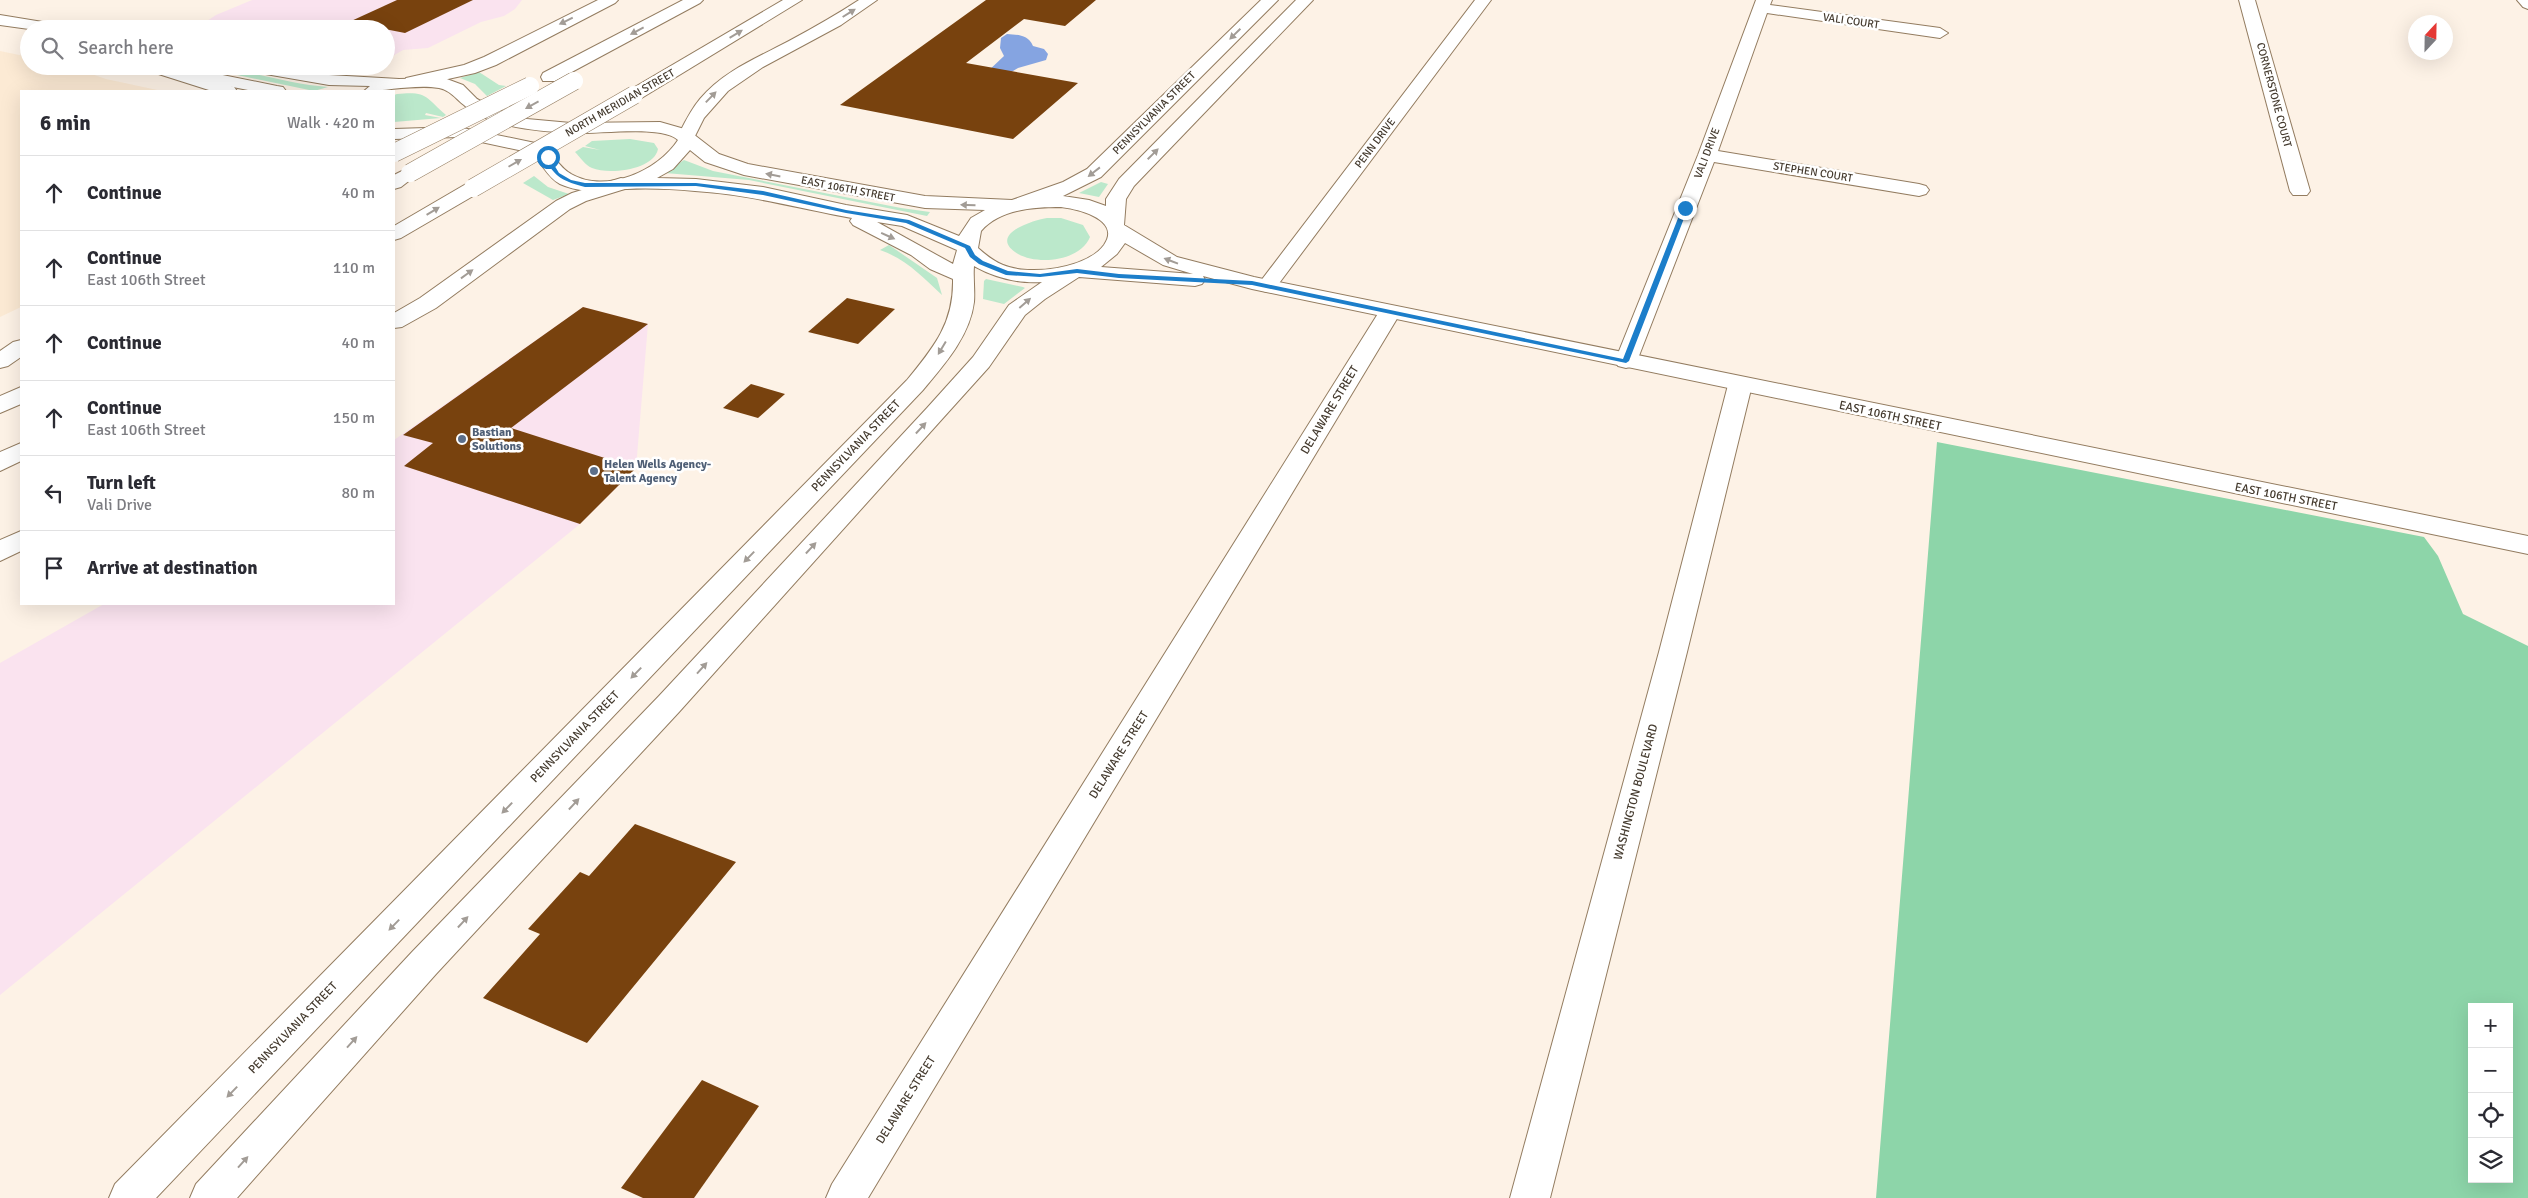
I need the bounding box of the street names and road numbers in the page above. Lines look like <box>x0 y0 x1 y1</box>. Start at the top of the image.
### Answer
street label: VALI COURT <box>1822 11 1881 31</box>
street label: CORNERSTONE COURT <box>2254 41 2294 149</box>
street label: NORTH MERIDIAN STREET <box>563 66 677 140</box>
street label: PENNSYLVANIA STREET <box>1110 68 1199 157</box>
street label: PENN DRIVE <box>1352 115 1398 171</box>
street label: VALI DRIVE <box>1691 126 1723 180</box>
street label: STEPHEN COURT <box>1772 159 1854 185</box>
street label: EAST 106TH STREET <box>800 174 897 205</box>
street label: DELAWARE STREET <box>1298 363 1362 457</box>
street label: PENNSYLVANIA STREET <box>808 397 904 495</box>
street label: EAST 106TH STREET <box>1838 398 1943 434</box>
street label: EAST 106TH STREET <box>2234 480 2339 514</box>
street label: PENNSYLVANIA STREET <box>527 688 623 786</box>
street label: DELAWARE STREET <box>1086 708 1152 802</box>
street label: WASHINGTON BOULEVARD <box>1611 722 1661 862</box>
street label: PENNSYLVANIA STREET <box>245 979 341 1077</box>
street label: DELAWARE STREET <box>873 1053 939 1147</box>

